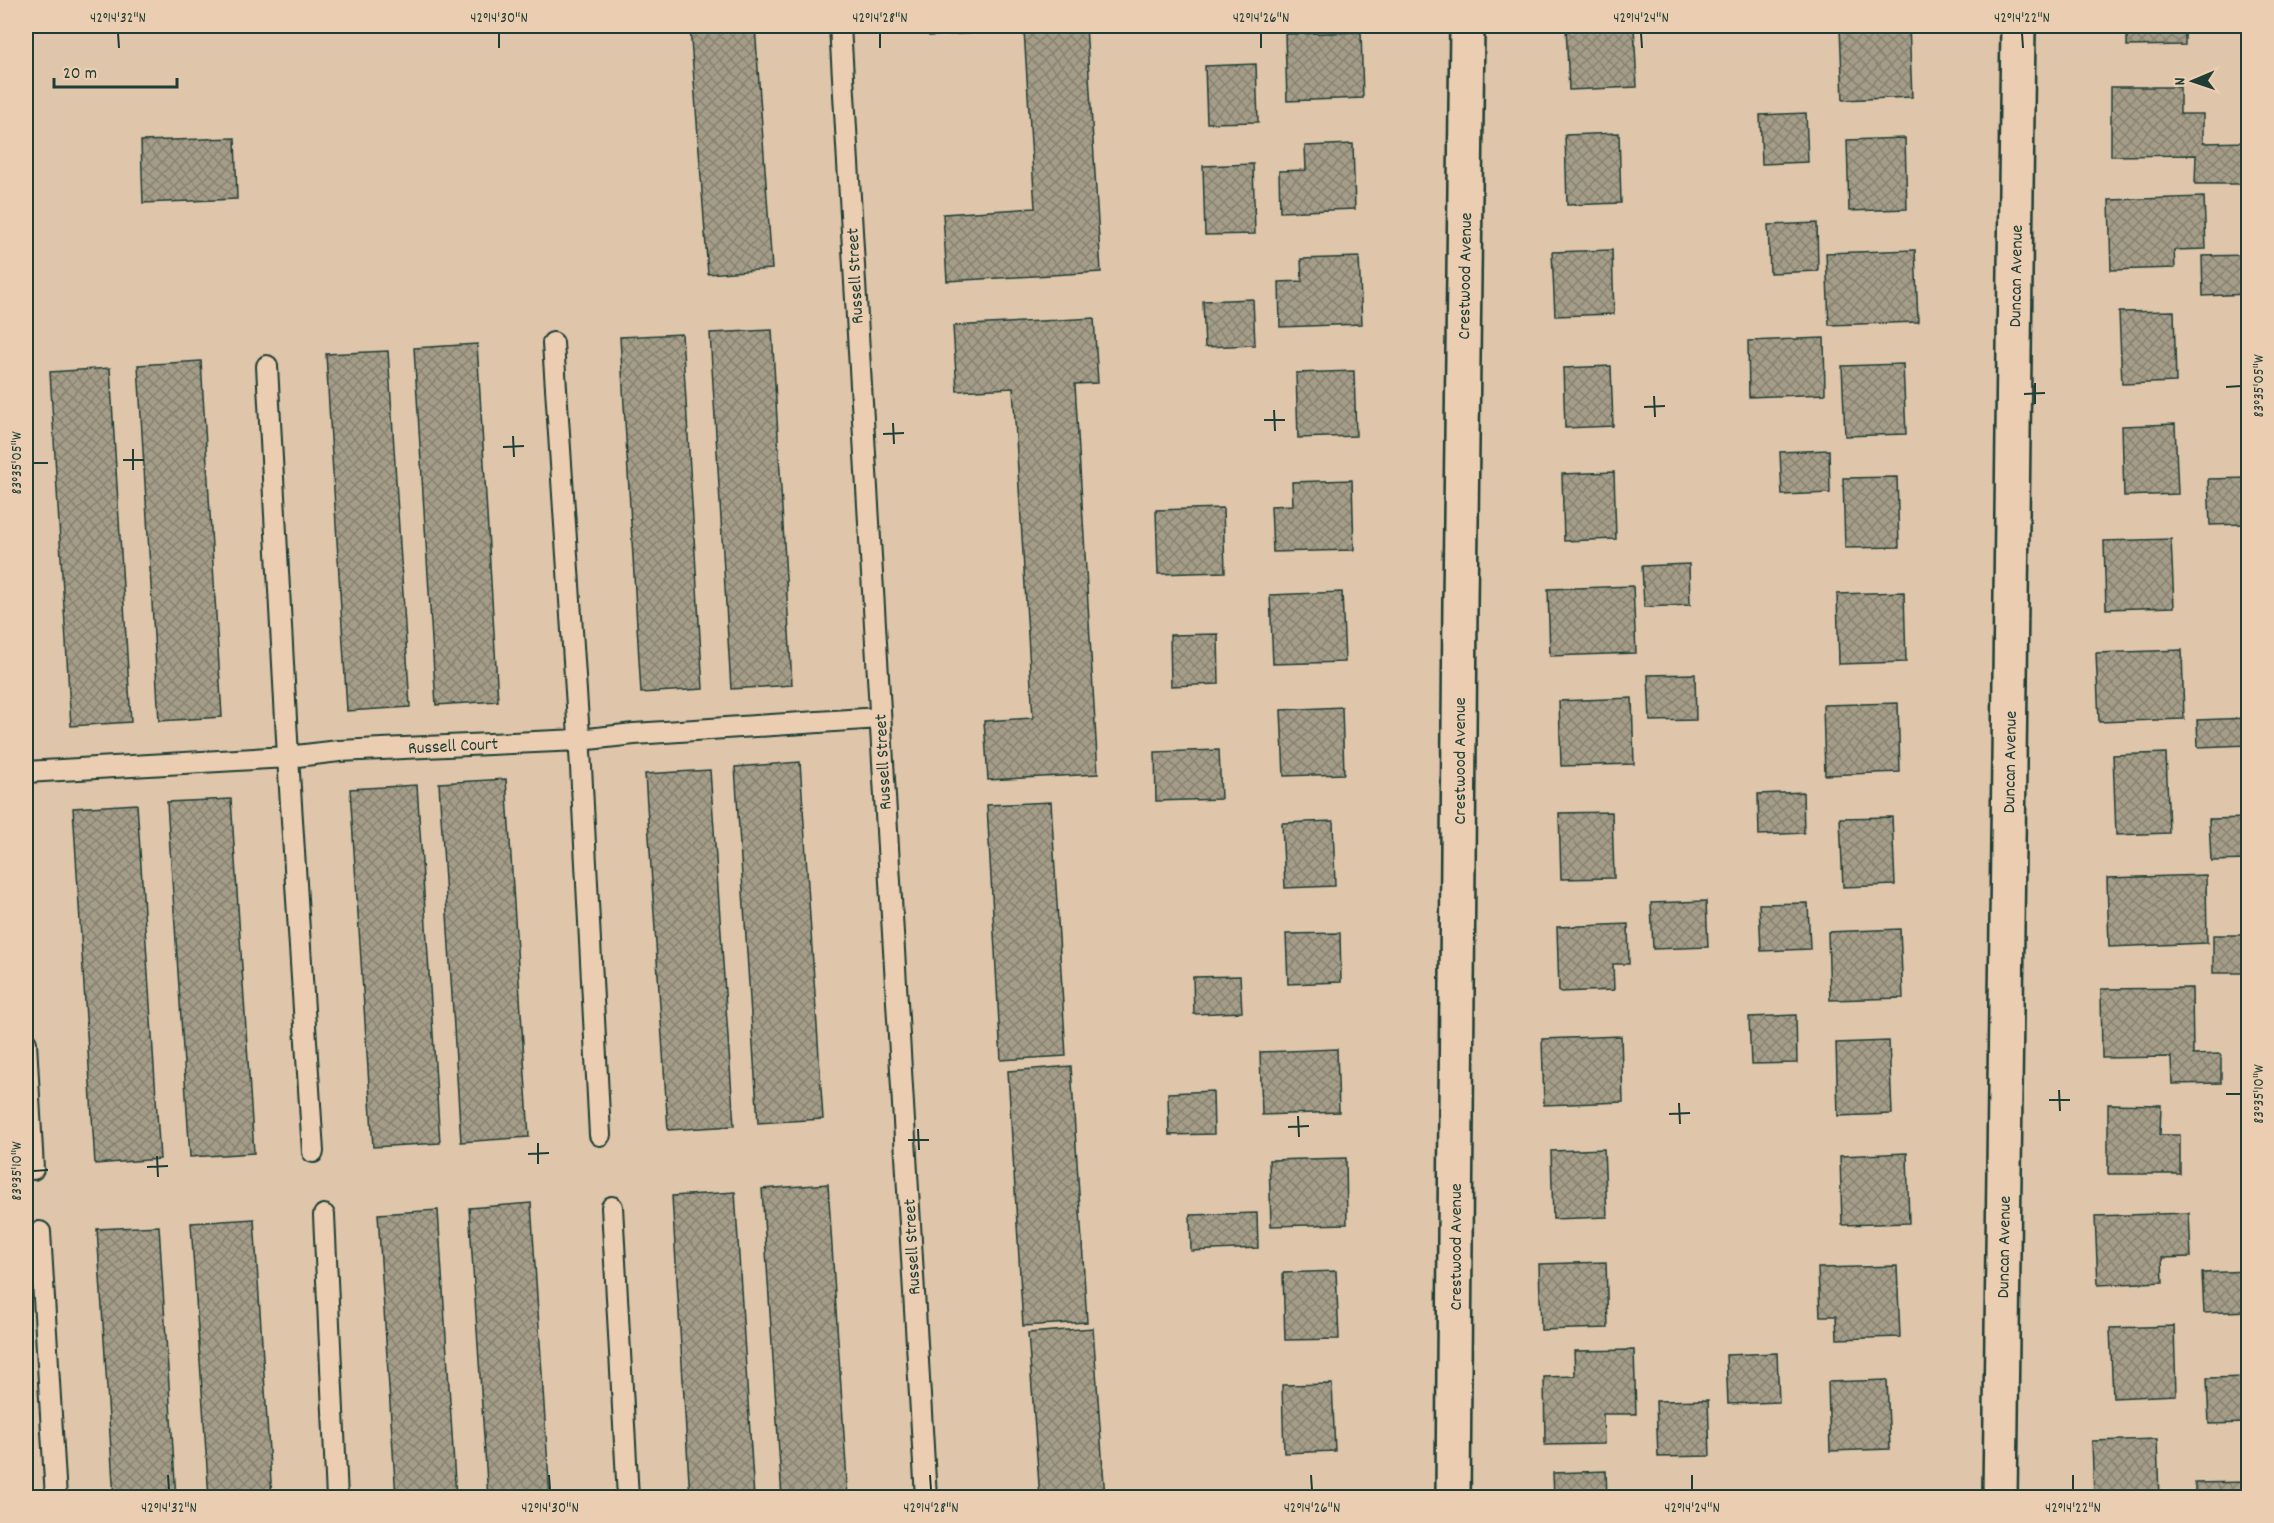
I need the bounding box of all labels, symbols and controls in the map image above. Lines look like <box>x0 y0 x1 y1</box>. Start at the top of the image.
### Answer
text: 42°14'32"N <box>90 8 146 30</box>
text: 42°14'30"N <box>470 8 528 30</box>
text: 42°14'28"N <box>852 8 908 30</box>
text: 42°14'26"N <box>1233 8 1289 30</box>
text: 42°14'24"N <box>1613 8 1669 30</box>
text: 42°14'22"N <box>1994 8 2050 30</box>
scale bar <box>54 51 177 89</box>
north arrow <box>2163 51 2223 111</box>
text: 20 m <box>63 62 97 87</box>
text: N <box>2169 77 2192 86</box>
street label: Crestwood Avenue <box>1453 212 1480 340</box>
street label: Duncan Avenue <box>2004 224 2031 328</box>
street label: Russell Street <box>841 227 871 324</box>
text: 83°35'05"W <box>2249 354 2271 418</box>
text: 83°35'05"W <box>7 431 29 495</box>
street label: Crestwood Avenue <box>1449 697 1474 825</box>
street label: Duncan Avenue <box>1998 710 2025 814</box>
street label: Russell Street <box>869 713 899 810</box>
street label: Russell Court <box>407 733 499 762</box>
text: 83°35'10"W <box>2249 1064 2271 1124</box>
text: 83°35'10"W <box>7 1141 29 1201</box>
street label: Crestwood Avenue <box>1445 1183 1470 1311</box>
street label: Duncan Avenue <box>1992 1195 2019 1299</box>
street label: Russell Street <box>898 1198 928 1295</box>
text: 42°14'32"N <box>141 1498 197 1520</box>
text: 42°14'30"N <box>521 1498 579 1520</box>
text: 42°14'28"N <box>903 1498 959 1520</box>
text: 42°14'26"N <box>1284 1498 1340 1520</box>
text: 42°14'24"N <box>1664 1498 1720 1520</box>
text: 42°14'22"N <box>2045 1498 2101 1520</box>

